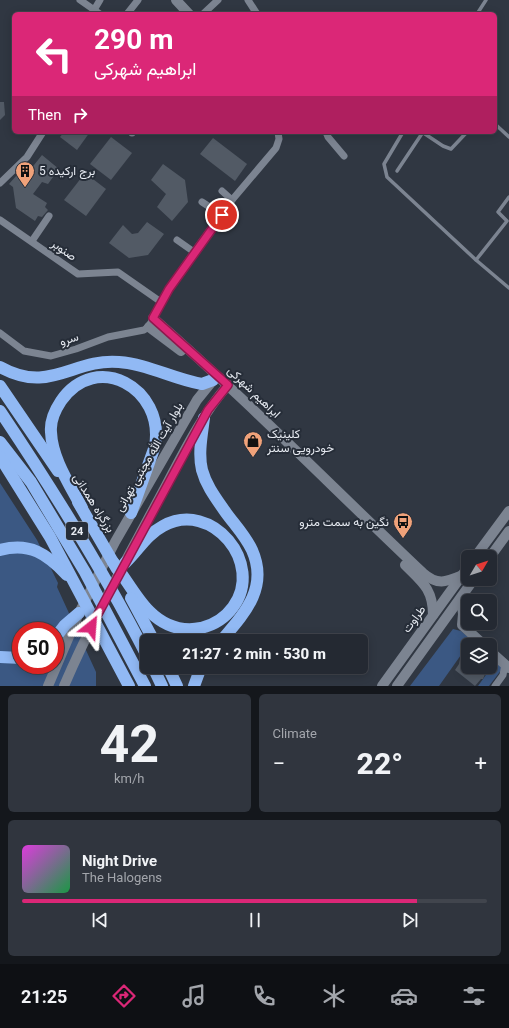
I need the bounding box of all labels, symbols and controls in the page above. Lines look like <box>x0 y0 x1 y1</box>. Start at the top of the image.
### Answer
text: 290 m <box>94 23 173 56</box>
icon: left <box>28 28 80 80</box>
text: ابراهیم شهرکی <box>94 58 196 79</box>
icon: right <box>69 104 91 126</box>
text: Then <box>28 106 61 124</box>
building icon: برج ارکیده 5 <box>14 160 36 188</box>
place label: برج ارکیده 5 <box>39 164 95 180</box>
pin <box>205 198 239 232</box>
icon: arrive <box>211 204 233 226</box>
street label: صنوبر <box>47 236 79 264</box>
street label: سرو <box>58 329 81 349</box>
street label: ابراهیم شهرکی <box>224 363 283 421</box>
street label: بلوار آیت الله مجتبی تهرانی <box>112 400 187 515</box>
place label: کلینیک خودرویی سنتر <box>266 427 334 456</box>
shop icon: کلینیک خودرویی سنتر <box>242 430 264 458</box>
street label: بزرگراه همدانی <box>69 471 118 536</box>
bus stop icon: نگین به سمت مترو <box>392 511 414 539</box>
place label: نگین به سمت مترو <box>299 515 389 530</box>
road number: 24 <box>66 522 88 540</box>
north arrow <box>461 550 497 586</box>
map controls <box>461 550 497 674</box>
button: search <box>461 594 497 630</box>
street label: طراوت <box>399 603 429 636</box>
position arrow <box>70 606 112 648</box>
speed limit sign: 50 <box>12 622 64 674</box>
button: layers <box>461 638 497 674</box>
text: 21:27 · 2 min · 530 m <box>182 645 326 663</box>
text: 42 <box>99 714 159 775</box>
text: Climate <box>273 726 317 741</box>
text: 22° <box>357 746 403 781</box>
text: − <box>273 751 285 776</box>
text: + <box>475 751 487 776</box>
text: km/h <box>114 771 145 786</box>
text: Night Drive <box>82 852 157 870</box>
text: The Halogens <box>82 870 162 885</box>
icon: previous <box>89 909 111 931</box>
icon: pause <box>244 909 266 931</box>
icon: next <box>399 909 421 931</box>
icon: directions <box>110 982 138 1010</box>
icon: music <box>180 982 208 1010</box>
icon: phone <box>250 982 278 1010</box>
icon: climate <box>320 982 348 1010</box>
icon: car <box>390 982 418 1010</box>
icon: filters <box>460 982 488 1010</box>
text: 21:25 <box>21 986 67 1007</box>

